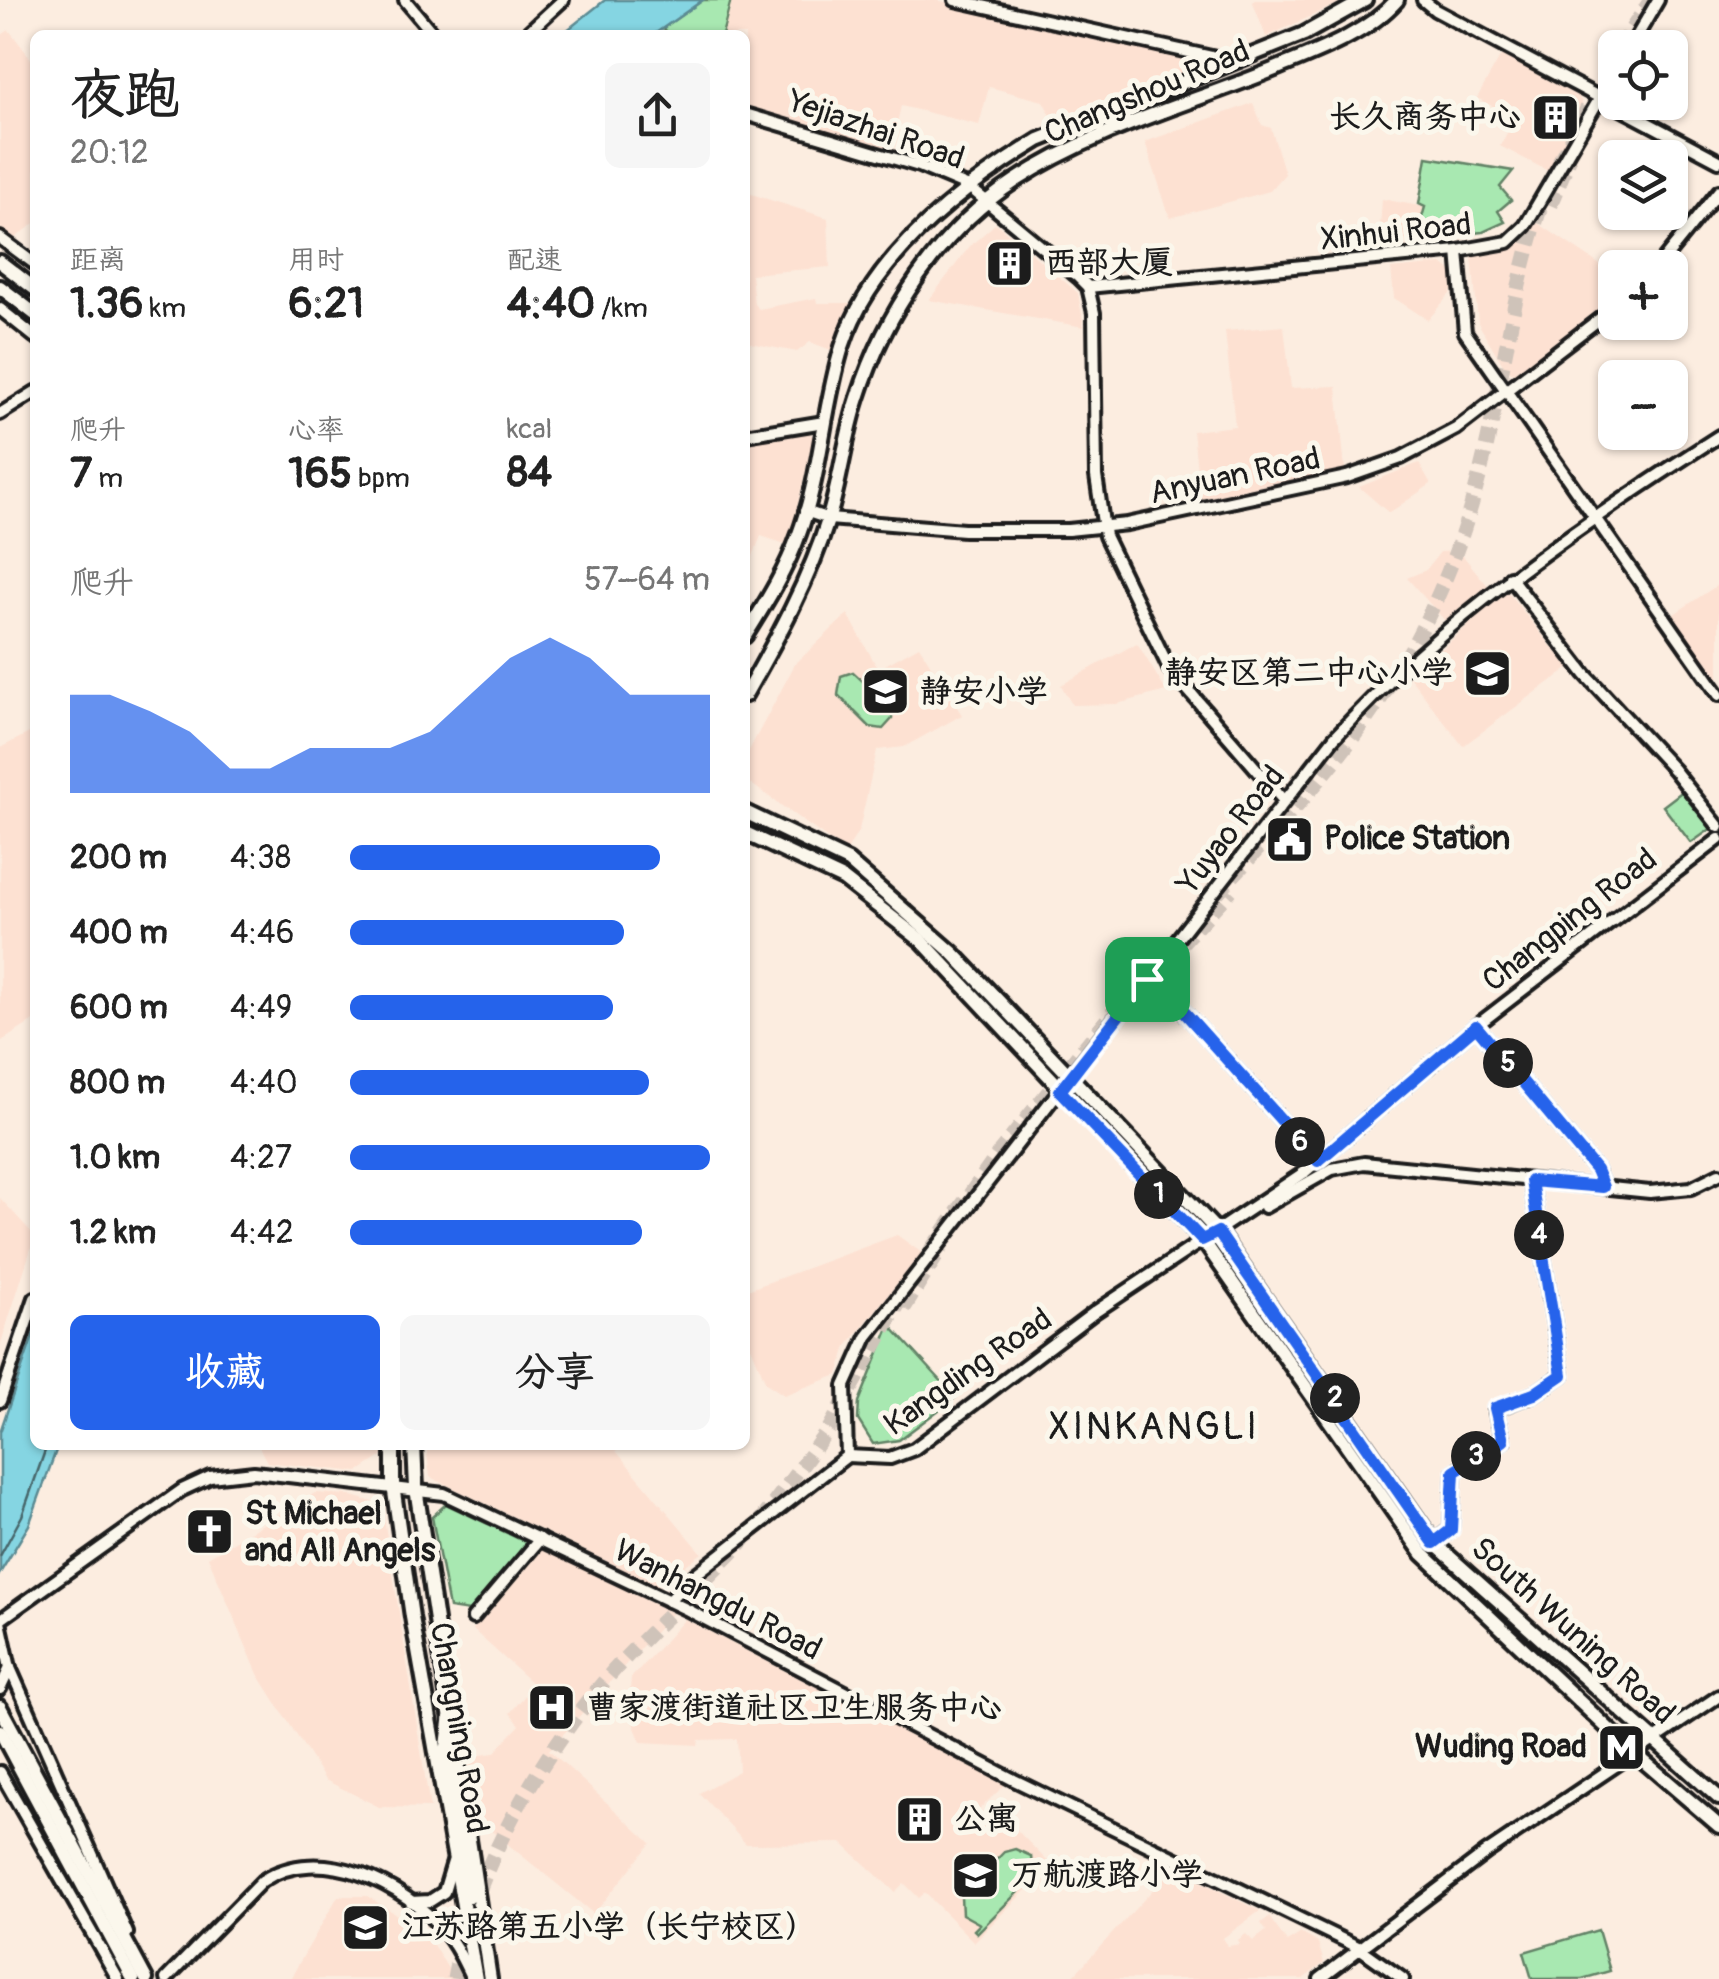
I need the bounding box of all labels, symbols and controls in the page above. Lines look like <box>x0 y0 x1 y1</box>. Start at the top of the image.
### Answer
map controls <box>1598 30 1688 450</box>
button: locate <box>1598 30 1688 120</box>
street label: Changshou Road <box>1039 31 1255 153</box>
text: 夜跑 <box>70 61 180 130</box>
button: share <box>605 63 710 168</box>
street label: Yejiazhai Road <box>781 81 970 179</box>
building icon: 长久商务中心 <box>1530 91 1582 143</box>
place label: 长久商务中心 <box>1329 97 1521 137</box>
text: 20:12 <box>70 133 149 173</box>
button: layers <box>1598 140 1688 230</box>
street label: Xinhui Road <box>1318 204 1474 260</box>
building icon: 西部大厦 <box>984 237 1036 289</box>
text: 距离 <box>70 243 126 278</box>
text: 用时 <box>288 243 344 278</box>
text: 配速 <box>507 243 563 278</box>
place label: 西部大厦 <box>1045 243 1173 283</box>
button: + <box>1598 250 1688 340</box>
text: 1.36 <box>70 278 144 330</box>
text: 6:21 <box>288 278 364 330</box>
text: 4:40 <box>507 278 595 330</box>
text: km <box>144 291 186 326</box>
text: /km <box>595 291 648 326</box>
button: − <box>1598 360 1688 450</box>
text: kcal <box>507 412 552 447</box>
text: 爬升 <box>70 413 126 448</box>
text: 心率 <box>288 413 344 448</box>
street label: Anyuan Road <box>1146 438 1324 514</box>
text: 84 <box>507 447 552 499</box>
text: 7 <box>70 448 92 500</box>
text: 165 <box>288 448 352 500</box>
text: m <box>92 461 123 496</box>
text: bpm <box>352 461 410 496</box>
text: 57–64 m <box>584 560 710 600</box>
text: 爬升 <box>70 563 134 603</box>
school or university icon: 静安区第二中心小学 <box>1462 647 1514 699</box>
place label: 静安区第二中心小学 <box>1165 653 1453 693</box>
school or university icon: 静安小学 <box>859 666 911 718</box>
place label: 静安小学 <box>920 672 1048 712</box>
street label: Yuyao Road <box>1168 758 1294 903</box>
public building icon: Police Station <box>1263 813 1315 865</box>
place label: Police Station <box>1324 819 1510 859</box>
text: 200 m <box>70 838 167 878</box>
text: 4:38 <box>230 838 291 878</box>
street label: Changping Road <box>1475 839 1665 1001</box>
text: 400 m <box>70 913 168 953</box>
text: 4:46 <box>230 913 294 953</box>
pin <box>1105 937 1190 1022</box>
icon: arrive <box>1120 952 1175 1007</box>
text: 600 m <box>70 988 168 1028</box>
text: 4:49 <box>230 988 292 1028</box>
pin: 5 <box>1483 1038 1533 1088</box>
text: 5 <box>1500 1045 1516 1080</box>
text: 800 m <box>70 1063 165 1103</box>
text: 4:40 <box>230 1063 298 1103</box>
pin: 6 <box>1275 1117 1325 1167</box>
text: 6 <box>1292 1124 1308 1159</box>
text: 1.0 km <box>70 1138 160 1178</box>
text: 4:27 <box>230 1138 292 1178</box>
pin: 1 <box>1134 1169 1184 1219</box>
text: 1 <box>1154 1176 1164 1211</box>
pin: 4 <box>1514 1210 1564 1260</box>
text: 1.2 km <box>70 1213 156 1253</box>
text: 4:42 <box>230 1213 294 1253</box>
text: 4 <box>1531 1217 1547 1252</box>
street label: Kangding Road <box>876 1299 1060 1445</box>
button: 收藏 <box>70 1315 380 1430</box>
button: 分享 <box>400 1315 710 1430</box>
pin: 2 <box>1310 1373 1360 1423</box>
text: 2 <box>1327 1380 1343 1415</box>
district label: XINKANGLI <box>1048 1403 1260 1451</box>
pin: 3 <box>1451 1431 1501 1481</box>
text: 3 <box>1468 1438 1484 1473</box>
place label: St Michael and All Angels <box>245 1494 436 1571</box>
church icon: St Michael and All Angels <box>184 1506 236 1558</box>
street label: South Wuning Road <box>1463 1529 1683 1733</box>
street label: Wanhangdu Road <box>608 1531 828 1669</box>
street label: Changning Road <box>421 1619 497 1837</box>
hospital icon: 曹家渡街道社区卫生服务中心 <box>525 1682 577 1734</box>
place label: 曹家渡街道社区卫生服务中心 <box>586 1688 1002 1728</box>
metro station icon: Wuding Road <box>1596 1721 1648 1773</box>
place label: Wuding Road <box>1415 1727 1587 1767</box>
building icon: 公寓 <box>893 1793 945 1845</box>
place label: 公寓 <box>954 1799 1018 1839</box>
school or university icon: 万航渡路小学 <box>950 1849 1002 1901</box>
place label: 万航渡路小学 <box>1011 1855 1203 1895</box>
school or university icon: 江苏路第五小学（长宁校区） <box>340 1901 392 1953</box>
place label: 江苏路第五小学（长宁校区） <box>401 1907 817 1947</box>

